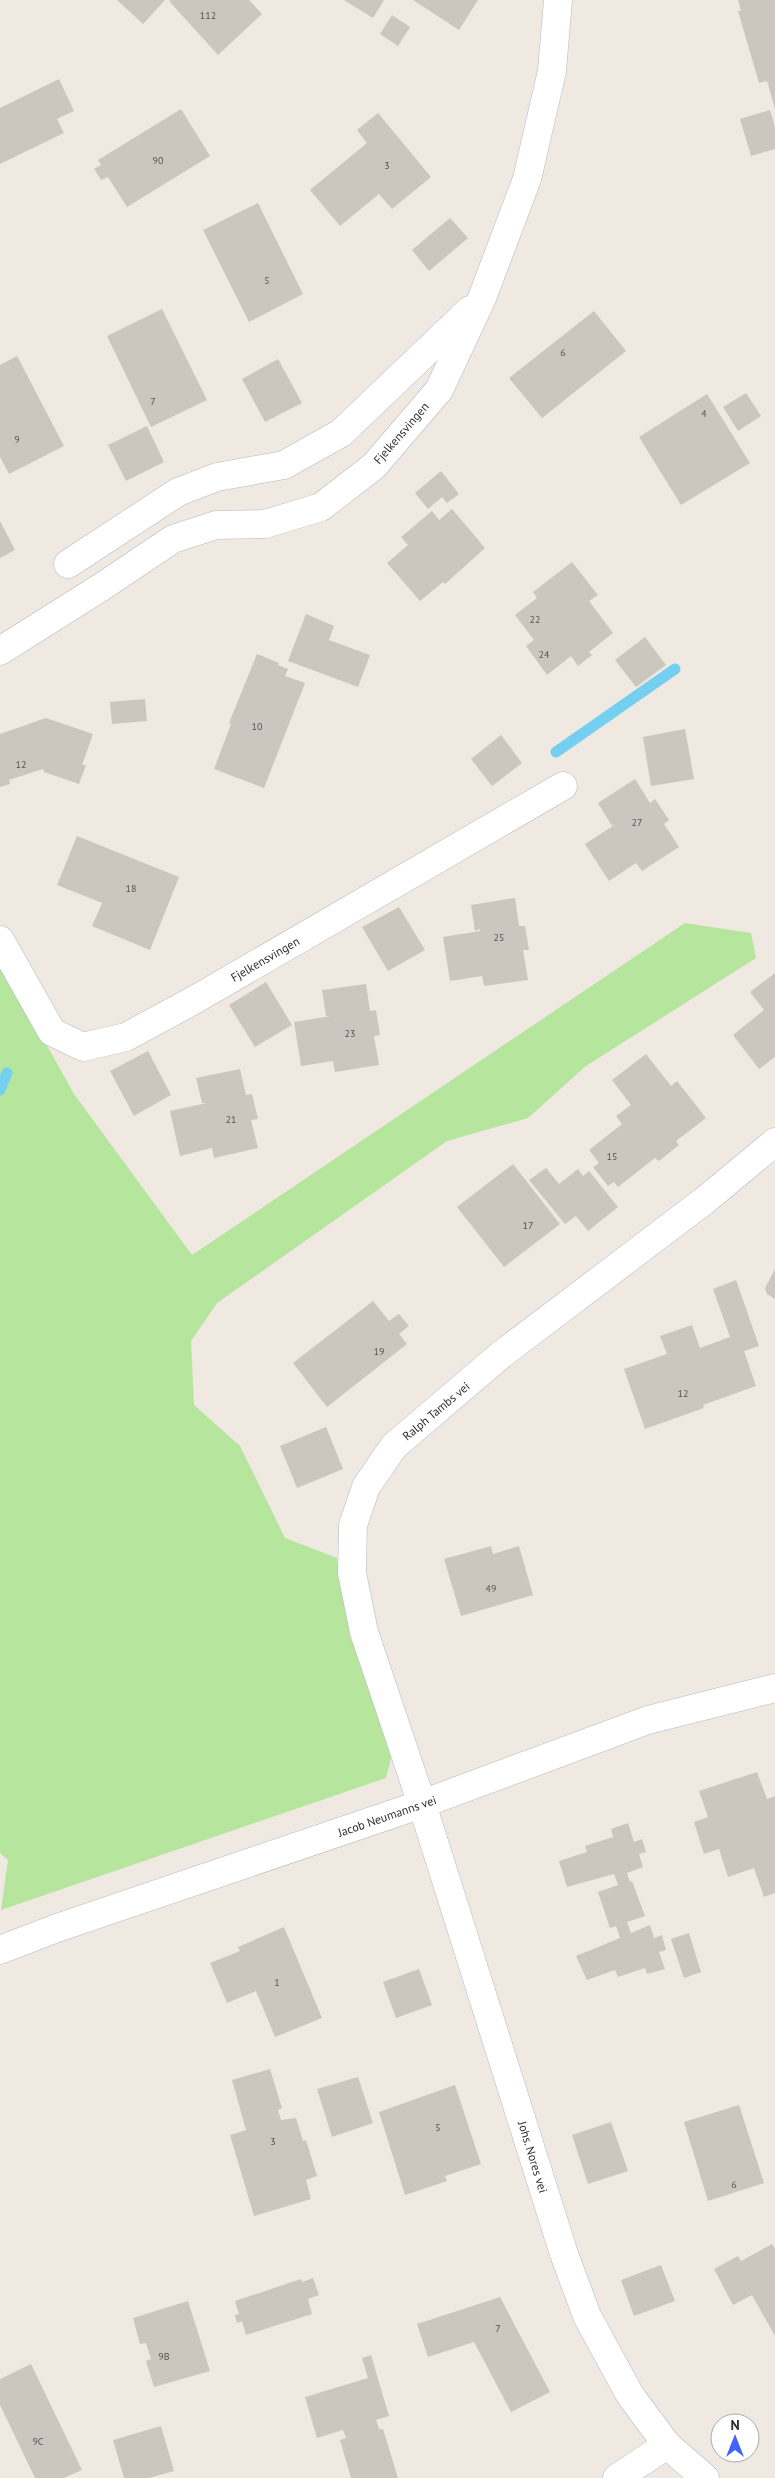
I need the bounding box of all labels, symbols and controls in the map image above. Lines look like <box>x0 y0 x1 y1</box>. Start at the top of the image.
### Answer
house number: 112 <box>200 9 216 22</box>
house number: 90 <box>153 154 164 167</box>
house number: 3 <box>384 159 390 172</box>
house number: 5 <box>264 274 270 287</box>
house number: 6 <box>560 346 566 359</box>
house number: 7 <box>150 395 156 408</box>
street label: Fjelkensvingen <box>370 399 432 467</box>
house number: 4 <box>701 407 707 420</box>
house number: 9 <box>14 433 20 446</box>
house number: 22 <box>530 613 540 626</box>
house number: 24 <box>539 648 550 661</box>
house number: 10 <box>252 720 263 733</box>
house number: 12 <box>16 758 26 771</box>
house number: 27 <box>632 816 642 829</box>
house number: 18 <box>126 882 136 895</box>
house number: 25 <box>494 931 504 944</box>
street label: Fjelkensvingen <box>228 933 302 985</box>
house number: 23 <box>345 1027 355 1040</box>
house number: 21 <box>226 1113 236 1126</box>
house number: 15 <box>607 1150 617 1163</box>
house number: 17 <box>523 1219 533 1232</box>
house number: 19 <box>374 1345 384 1358</box>
street label: Ralph Tambs vei <box>399 1379 473 1443</box>
house number: 12 <box>678 1387 688 1400</box>
house number: 49 <box>486 1582 496 1595</box>
street label: Jacob Neumanns vei <box>335 1792 438 1840</box>
house number: 1 <box>274 1976 280 1989</box>
street label: Johs. Nores vei <box>515 2118 551 2195</box>
house number: 5 <box>435 2121 441 2134</box>
house number: 3 <box>270 2135 276 2148</box>
house number: 6 <box>731 2178 737 2191</box>
house number: 7 <box>495 2322 501 2335</box>
house number: 9B <box>158 2350 170 2363</box>
north arrow <box>710 2413 760 2463</box>
text: N <box>730 2416 740 2434</box>
house number: 9C <box>32 2435 44 2448</box>

